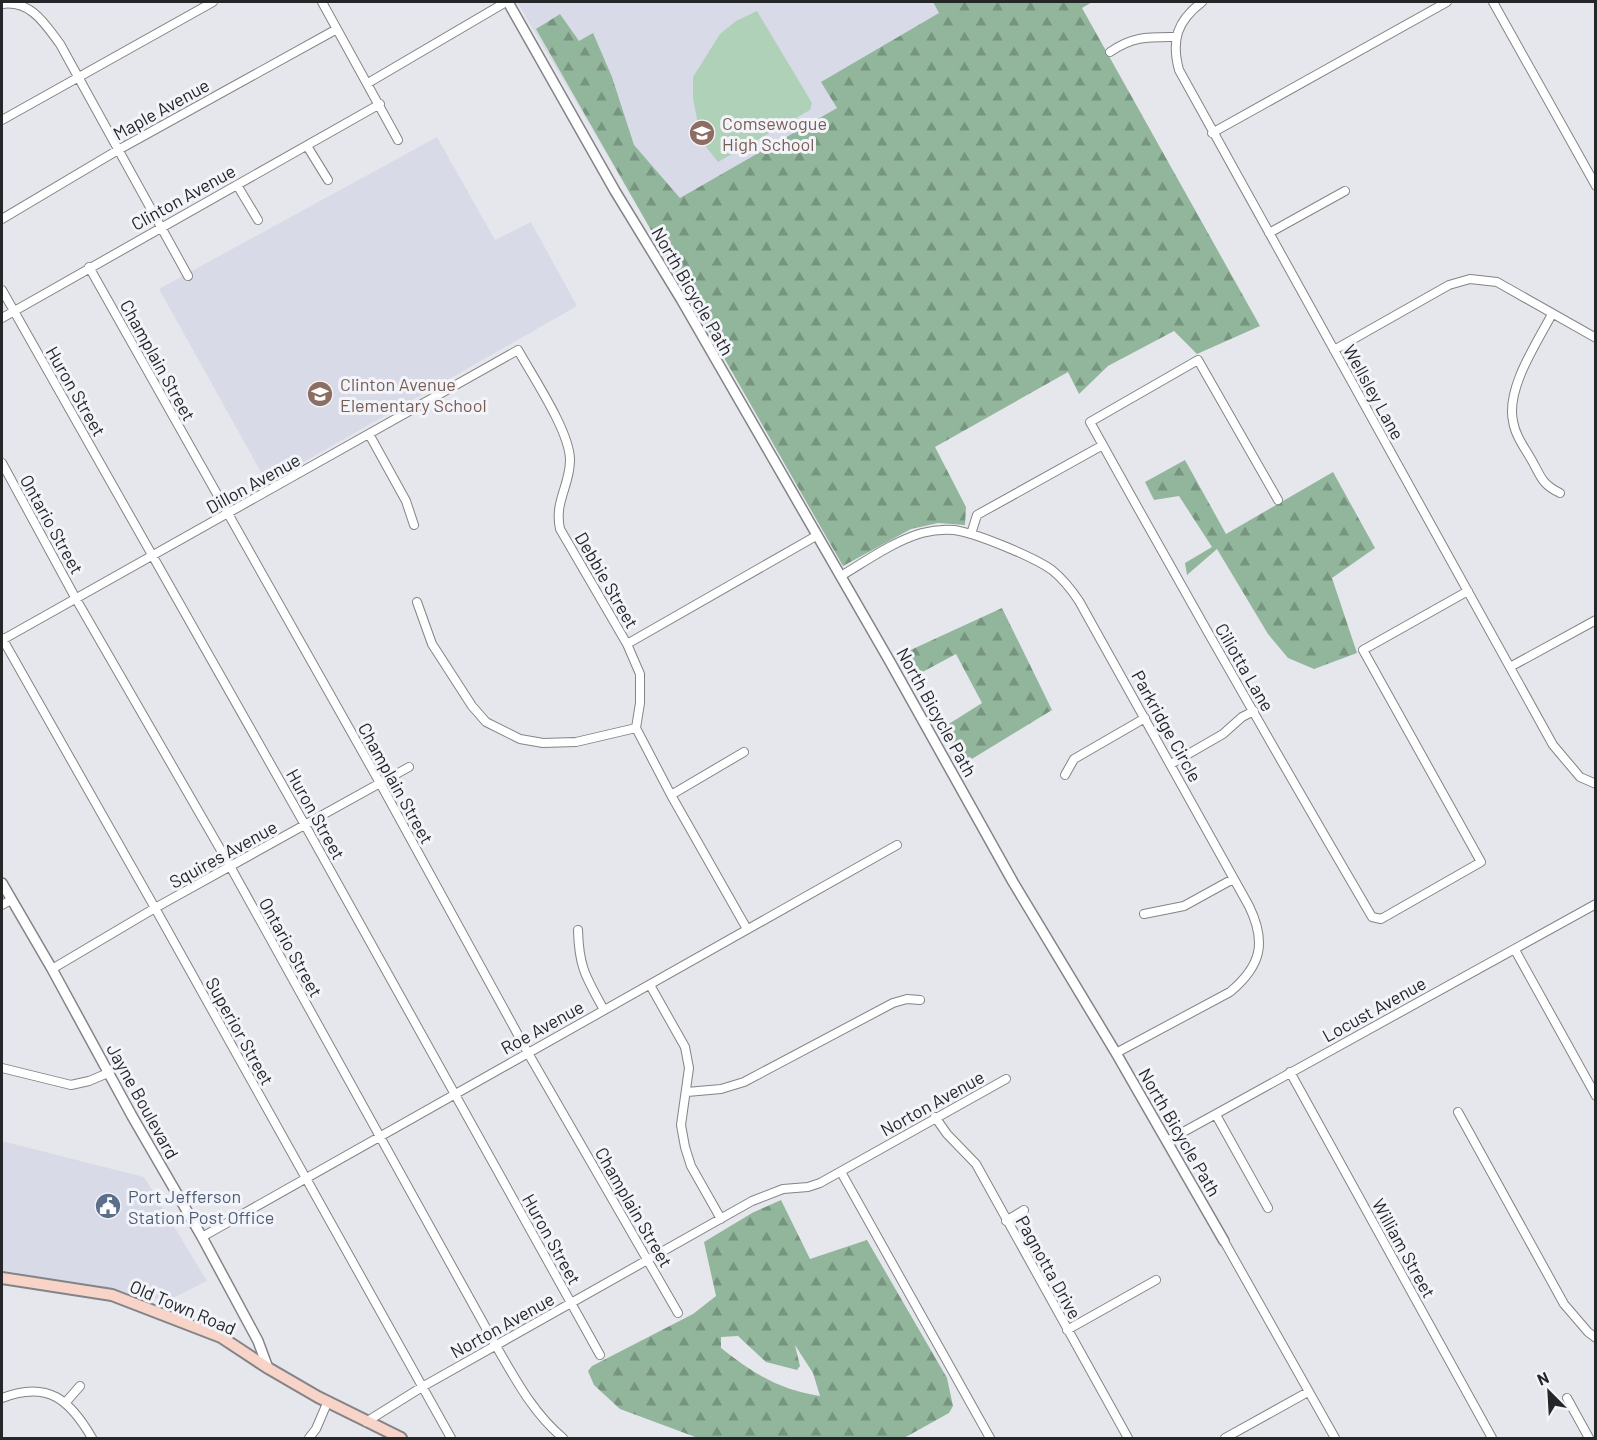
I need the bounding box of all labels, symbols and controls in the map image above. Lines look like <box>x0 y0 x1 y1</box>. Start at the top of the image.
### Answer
street label: Maple Avenue <box>109 74 213 144</box>
place label: Comsewogue High School <box>722 112 827 155</box>
school or university icon: Comsewogue High School <box>687 118 717 148</box>
street label: Clinton Avenue <box>127 159 239 235</box>
street label: North Bicycle Path <box>647 223 739 359</box>
street label: Champlain Street <box>116 296 200 424</box>
street label: Wellsley Lane <box>1339 341 1409 443</box>
street label: Huron Street <box>41 342 111 440</box>
place label: Clinton Avenue Elementary School <box>340 373 487 416</box>
school or university icon: Clinton Avenue Elementary School <box>305 379 335 409</box>
street label: Dillon Avenue <box>202 448 304 518</box>
street label: Ontario Street <box>16 470 88 578</box>
street label: Debbie Street <box>571 528 643 632</box>
street label: Ciliotta Lane <box>1211 619 1279 715</box>
street label: North Bicycle Path <box>892 643 982 781</box>
street label: Parkridge Circle <box>1127 666 1207 786</box>
street label: Champlain Street <box>354 719 438 847</box>
street label: Huron Street <box>282 765 350 863</box>
street label: Squires Avenue <box>165 815 281 893</box>
street label: Ontario Street <box>255 893 327 1001</box>
street label: Locust Avenue <box>1318 971 1430 1047</box>
street label: Superior Street <box>201 973 279 1089</box>
street label: Roe Avenue <box>497 995 587 1059</box>
street label: Jayne Boulevard <box>102 1039 184 1163</box>
street label: North Bicycle Path <box>1134 1064 1226 1200</box>
street label: Norton Avenue <box>876 1065 988 1141</box>
street label: Champlain Street <box>591 1143 677 1271</box>
place label: Port Jefferson Station Post Office <box>128 1185 274 1228</box>
street label: Huron Street <box>518 1190 586 1288</box>
public building icon: Port Jefferson Station Post Office <box>93 1191 123 1221</box>
street label: William Street <box>1368 1195 1440 1301</box>
street label: Pagnotta Drive <box>1012 1211 1086 1323</box>
street label: Old Town Road <box>127 1275 239 1339</box>
street label: Norton Avenue <box>446 1287 558 1363</box>
north arrow <box>1519 1362 1579 1422</box>
text: N <box>1534 1367 1551 1389</box>

